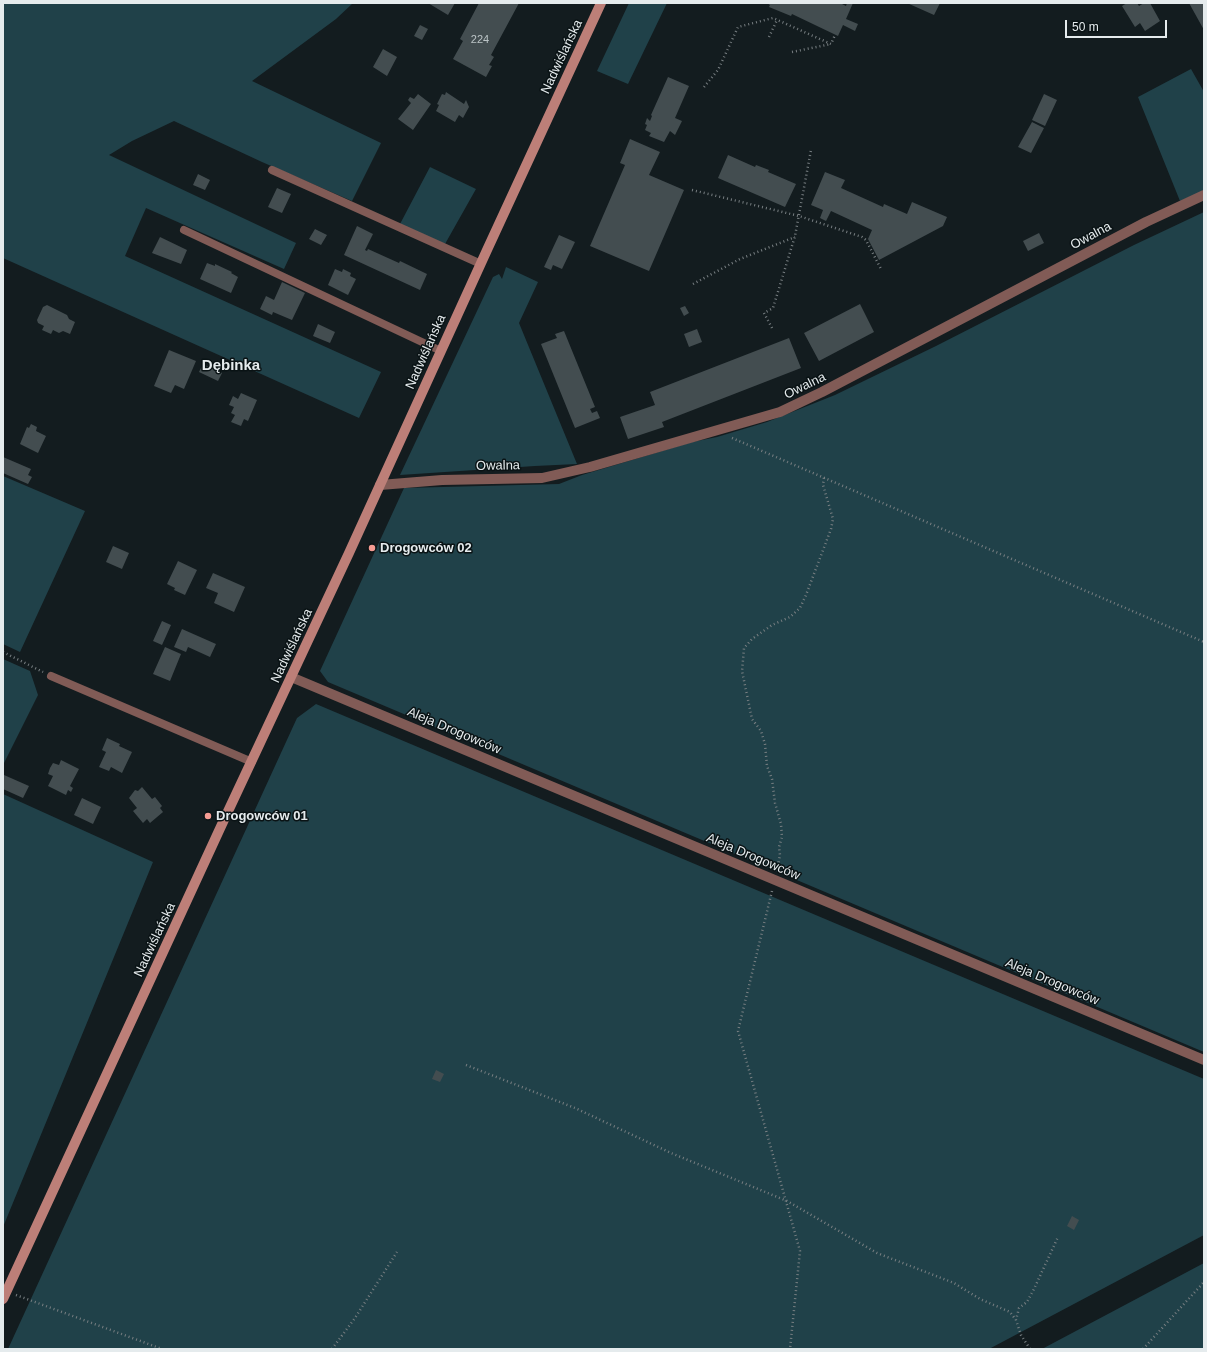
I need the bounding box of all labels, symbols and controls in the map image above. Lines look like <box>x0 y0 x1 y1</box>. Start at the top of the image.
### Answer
scale bar <box>1067 12 1169 38</box>
street label: Nadwiślańska <box>538 17 586 97</box>
text: 50 m <box>1072 20 1099 34</box>
house number: 224 <box>471 33 489 47</box>
street label: Owalna <box>1068 219 1114 253</box>
street label: Nadwiślańska <box>403 312 449 392</box>
district label: Dębinka <box>202 357 260 375</box>
street label: Owalna <box>782 369 828 403</box>
street label: Owalna <box>476 458 520 474</box>
place label: Drogowców 02 <box>380 540 472 556</box>
marker: Drogowców 02 <box>367 543 377 553</box>
street label: Nadwiślańska <box>268 606 316 686</box>
street label: Aleja Drogowców <box>405 704 503 758</box>
place label: Drogowców 01 <box>216 808 308 824</box>
marker: Drogowców 01 <box>203 811 213 821</box>
street label: Aleja Drogowców <box>704 830 802 884</box>
street label: Nadwiślańska <box>131 900 179 980</box>
street label: Aleja Drogowców <box>1003 955 1101 1009</box>

